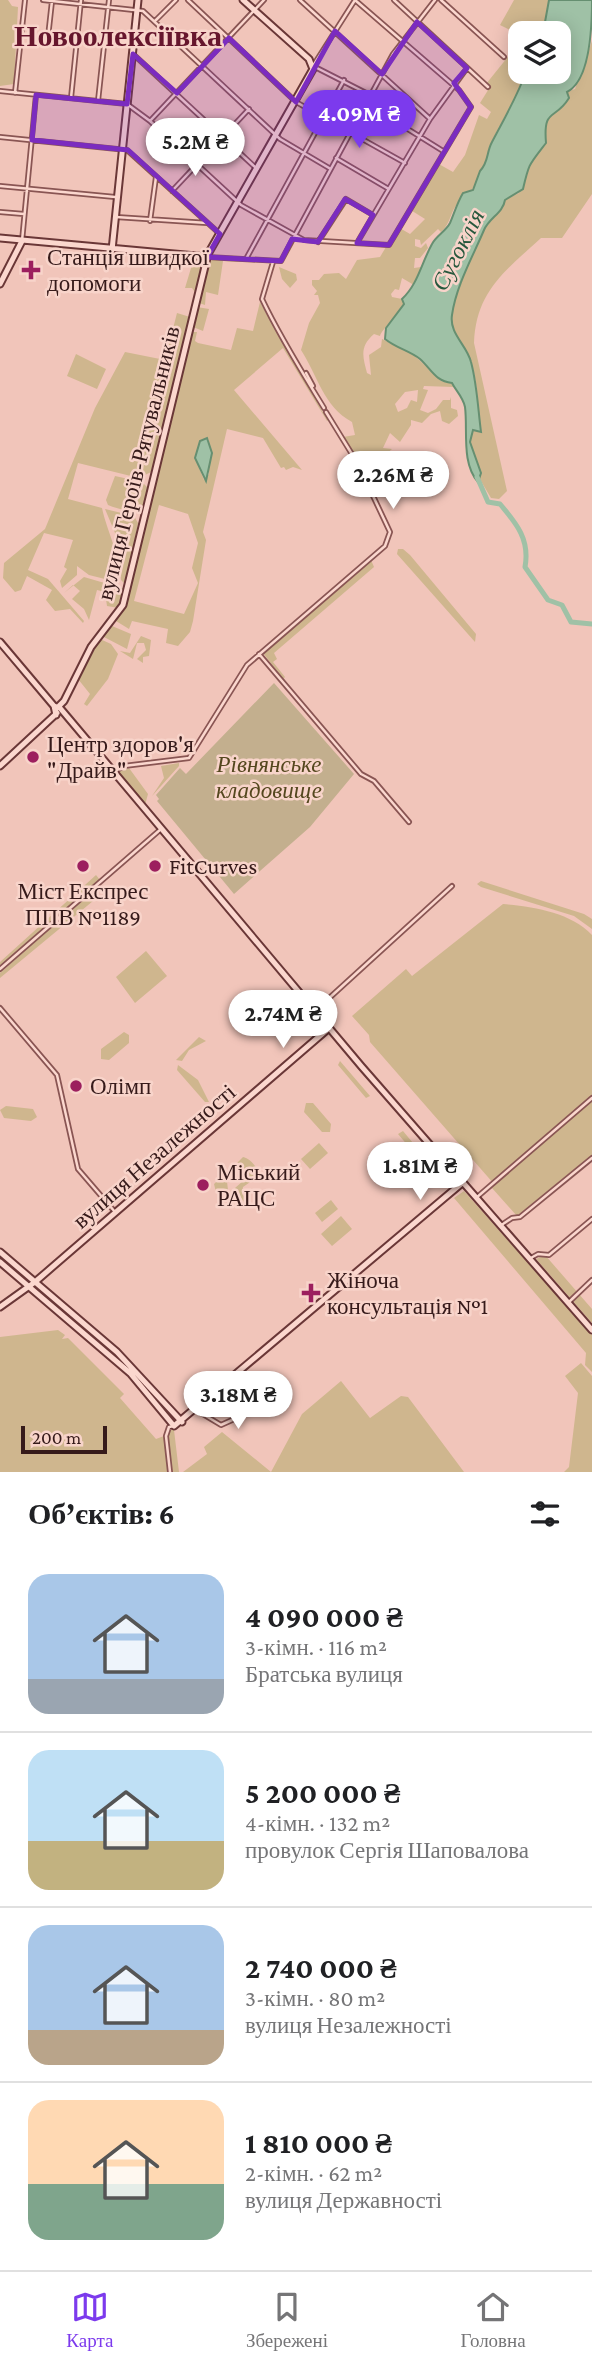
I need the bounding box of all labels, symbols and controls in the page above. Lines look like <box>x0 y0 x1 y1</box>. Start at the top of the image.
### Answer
district label: Новоолексіївка <box>14 19 222 52</box>
map controls <box>508 21 571 84</box>
button: layers <box>508 21 571 84</box>
pin: 4.09M ₴ <box>294 90 424 150</box>
text: 4.09M ₴ <box>318 100 400 126</box>
pin: 5.2M ₴ <box>138 118 252 178</box>
text: 5.2M ₴ <box>162 128 228 154</box>
water label: Сугоклія <box>426 204 490 295</box>
place label: Станція швидкої допомоги <box>47 244 210 296</box>
marker: Станція швидкої допомоги <box>21 260 41 280</box>
street label: вулиця Героїв-Рятувальників <box>91 323 185 603</box>
pin: 2.26M ₴ <box>328 452 458 511</box>
text: 2.26M ₴ <box>353 461 433 487</box>
place label: Центр здоров'я "Драйв" <box>47 731 194 783</box>
marker: Центр здоров'я "Драйв" <box>25 749 41 765</box>
park label: Рівнянське кладовище <box>215 751 322 803</box>
place label: FitCurves <box>169 853 257 879</box>
marker: Міст Експрес ППВ №1189 <box>75 858 91 874</box>
marker: FitCurves <box>147 858 163 874</box>
place label: Міст Експрес ППВ №1189 <box>17 878 149 930</box>
pin: 2.74M ₴ <box>218 990 348 1050</box>
text: 2.74M ₴ <box>244 1000 322 1026</box>
place label: Олімп <box>90 1073 151 1099</box>
street label: вулиця Незалежності <box>67 1078 241 1234</box>
marker: Олімп <box>68 1078 84 1094</box>
pin: 1.81M ₴ <box>355 1142 485 1202</box>
text: 1.81M ₴ <box>383 1152 457 1178</box>
place label: Міський РАЦС <box>217 1159 300 1211</box>
marker: Міський РАЦС <box>195 1177 211 1193</box>
place label: Жіноча консультація №1 <box>327 1267 488 1319</box>
marker: Жіноча консультація №1 <box>301 1283 321 1303</box>
pin: 3.18M ₴ <box>173 1372 303 1431</box>
text: 3.18M ₴ <box>200 1381 276 1407</box>
scale bar <box>21 1423 107 1455</box>
text: 200 m <box>32 1427 81 1448</box>
icon: filters <box>526 1495 564 1533</box>
text: Об’єктів: 6 <box>28 1497 175 1530</box>
text: 4 090 000 ₴ <box>245 1600 403 1633</box>
icon: home <box>84 1602 168 1686</box>
text: 3-кімн. · 116 m² <box>245 1634 387 1660</box>
text: Братська вулиця <box>245 1661 403 1687</box>
text: 5 200 000 ₴ <box>245 1776 400 1809</box>
icon: home <box>84 1778 168 1862</box>
text: 4-кімн. · 132 m² <box>245 1810 390 1836</box>
text: провулок Сергія Шаповалова <box>245 1837 529 1863</box>
text: 2 740 000 ₴ <box>245 1951 396 1984</box>
icon: home <box>84 1953 168 2037</box>
text: 3-кімн. · 80 m² <box>245 1985 385 2011</box>
text: вулиця Незалежності <box>245 2012 452 2038</box>
text: 1 810 000 ₴ <box>245 2126 392 2159</box>
icon: home <box>84 2128 168 2212</box>
text: 2-кімн. · 62 m² <box>245 2160 382 2186</box>
text: вулиця Державності <box>245 2187 442 2213</box>
tab: Карта <box>66 2288 113 2352</box>
tab: Збережені <box>246 2288 328 2352</box>
tab: Головна <box>461 2288 526 2352</box>

